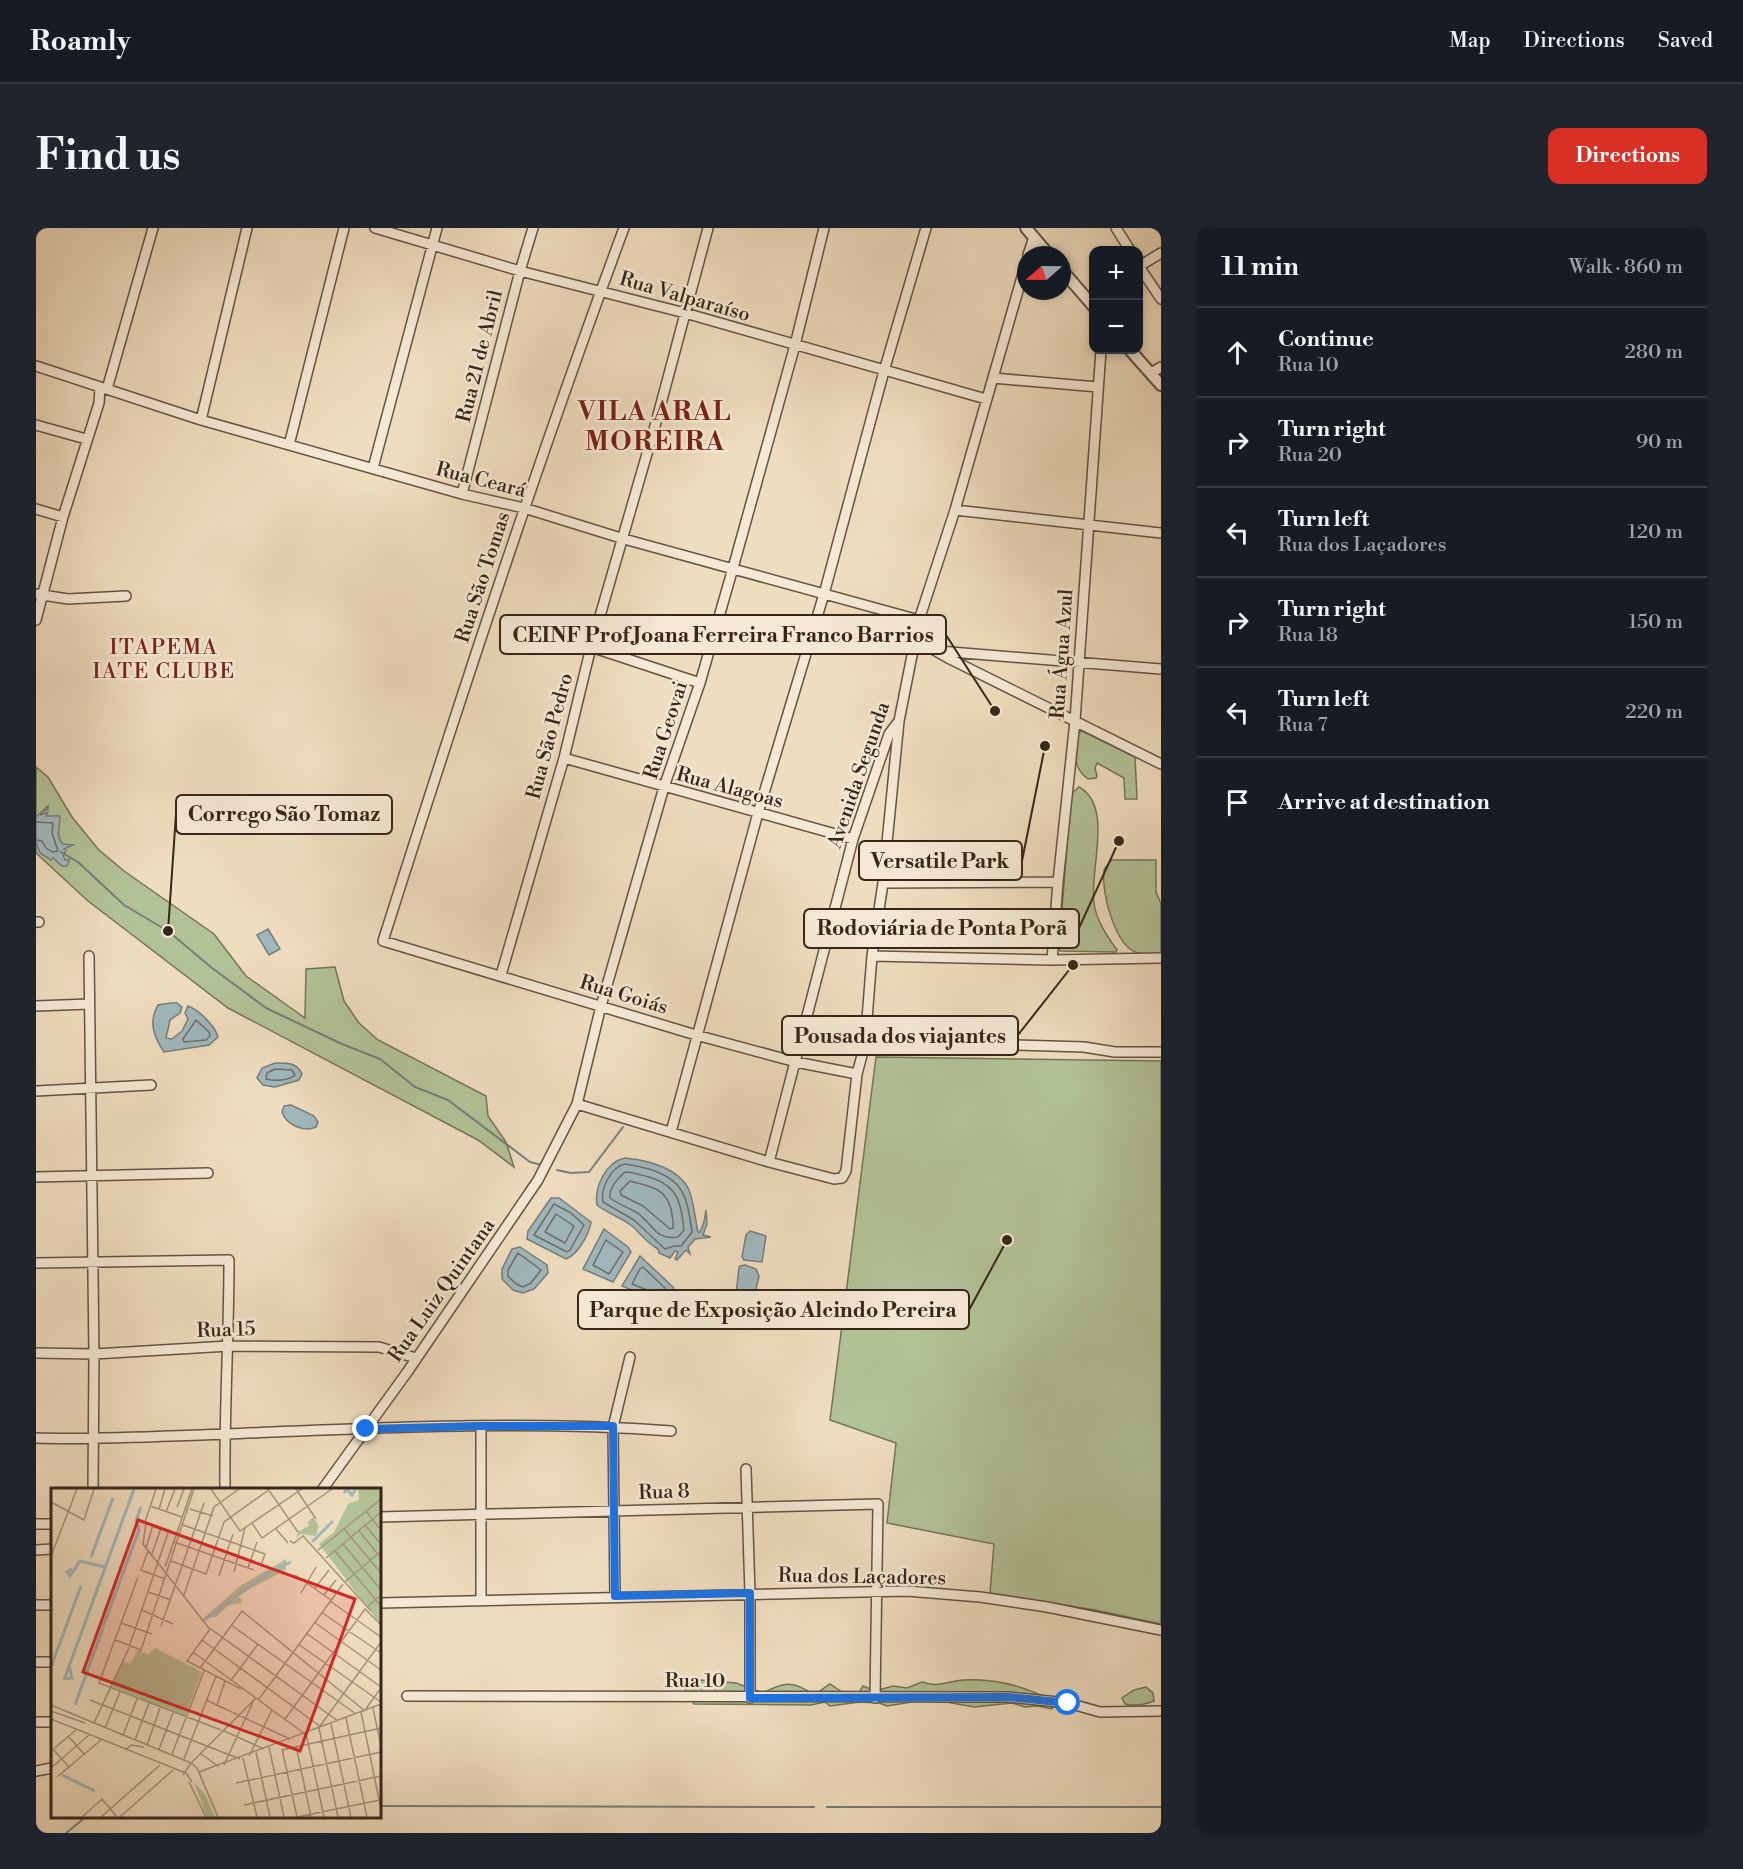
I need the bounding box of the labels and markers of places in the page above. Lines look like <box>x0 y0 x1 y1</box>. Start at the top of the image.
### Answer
callout: CEINF Prof Joana Ferreira Franco Barrios <box>500 615 946 654</box>
callout: Corrego São Tomaz <box>176 795 392 834</box>
callout: Versatile Park <box>859 841 1022 880</box>
callout: Rodoviária de Ponta Porã <box>804 909 1079 948</box>
callout: Pousada dos viajantes <box>782 1016 1018 1055</box>
callout: Parque de Exposição Alcindo Pereira <box>578 1290 969 1329</box>

